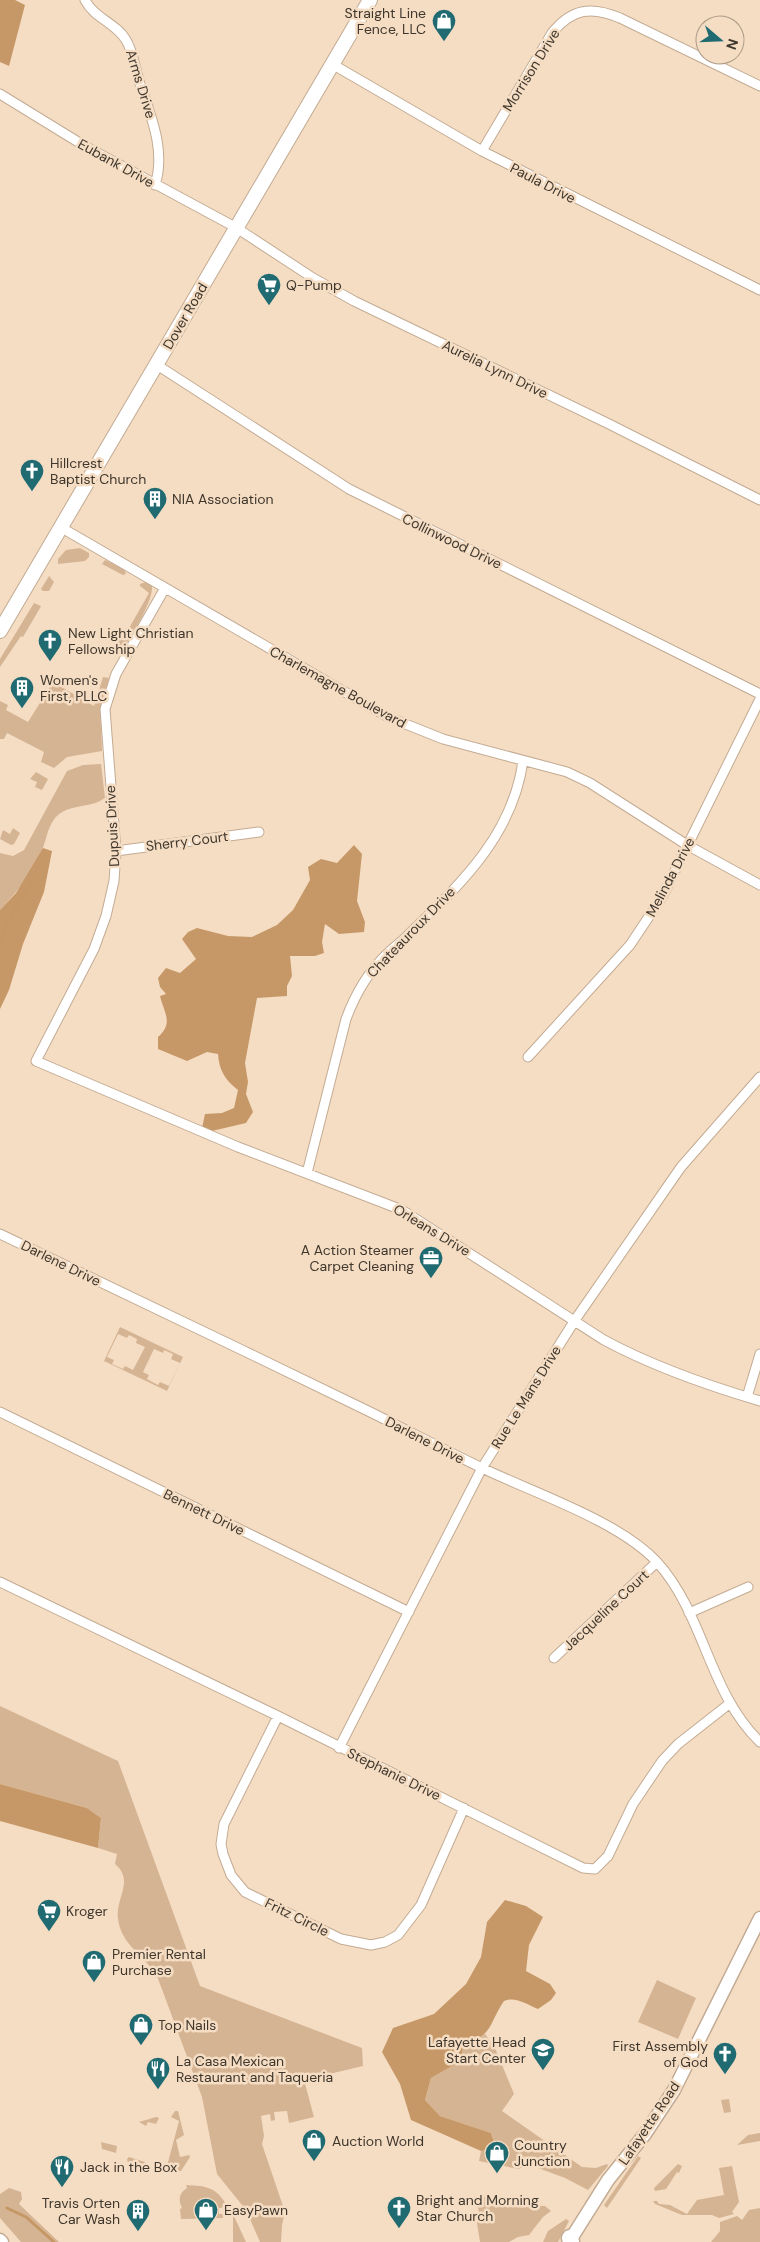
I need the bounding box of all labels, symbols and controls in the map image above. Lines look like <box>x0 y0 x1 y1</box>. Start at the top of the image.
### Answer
place label: Straight Line Fence, LLC <box>344 4 426 38</box>
shop icon: Straight Line Fence, LLC <box>431 8 457 42</box>
north arrow <box>695 15 745 65</box>
street label: Morrison Drive <box>498 25 564 115</box>
text: N <box>722 36 742 52</box>
street label: Arms Drive <box>122 47 160 121</box>
street label: Eubank Drive <box>75 135 157 191</box>
street label: Paula Drive <box>507 159 579 207</box>
supermarket icon: Q-Pump <box>256 272 282 306</box>
place label: Q-Pump <box>286 276 342 294</box>
street label: Dover Road <box>159 279 211 353</box>
street label: Aurelia Lynn Drive <box>439 336 551 402</box>
place label: Hillcrest Baptist Church <box>50 454 146 488</box>
church icon: Hillcrest Baptist Church <box>19 458 45 492</box>
building icon: NIA Association <box>142 486 168 520</box>
place label: NIA Association <box>172 490 274 508</box>
street label: Collinwood Drive <box>399 509 505 573</box>
place label: New Light Christian Fellowship <box>68 624 193 658</box>
church icon: New Light Christian Fellowship <box>37 628 63 662</box>
street label: Charlemagne Boulevard <box>267 642 409 732</box>
place label: Women's First, PLLC <box>40 671 107 705</box>
building icon: Women's First, PLLC <box>9 675 35 709</box>
street label: Dupuis Drive <box>101 785 123 867</box>
street label: Sherry Court <box>145 827 229 855</box>
street label: Melinda Drive <box>642 834 699 920</box>
street label: Chateauroux Drive <box>363 883 459 981</box>
street label: Orleans Drive <box>390 1200 474 1260</box>
street label: Darlene Drive <box>18 1236 104 1290</box>
place label: A Action Steamer Carpet Cleaning <box>301 1241 414 1275</box>
office icon: A Action Steamer Carpet Cleaning <box>418 1245 444 1279</box>
street label: Rue Le Mans Drive <box>487 1342 565 1452</box>
street label: Darlene Drive <box>382 1412 468 1468</box>
street label: Bennett Drive <box>160 1485 248 1539</box>
street label: Jacqueline Court <box>559 1566 653 1654</box>
street label: Stephanie Drive <box>344 1744 444 1804</box>
street label: Fritz Circle <box>262 1894 332 1940</box>
supermarket icon: Kroger <box>36 1898 62 1932</box>
place label: Kroger <box>66 1902 108 1920</box>
place label: Premier Rental Purchase <box>112 1945 206 1979</box>
shop icon: Premier Rental Purchase <box>81 1949 107 1983</box>
shop icon: Top Nails <box>128 2012 154 2046</box>
place label: Top Nails <box>158 2016 216 2034</box>
place label: Lafayette Head Start Center <box>428 2033 526 2067</box>
school or university icon: Lafayette Head Start Center <box>530 2037 556 2071</box>
place label: First Assembly of God <box>613 2037 708 2071</box>
church icon: First Assembly of God <box>712 2041 738 2075</box>
place label: La Casa Mexican Restaurant and Taqueria <box>176 2052 333 2086</box>
restaurant icon: La Casa Mexican Restaurant and Taqueria <box>145 2056 171 2090</box>
street label: Lafayette Road <box>614 2078 684 2168</box>
shop icon: Auction World <box>301 2128 327 2162</box>
place label: Auction World <box>332 2132 424 2150</box>
place label: Country Junction <box>514 2136 570 2170</box>
shop icon: Country Junction <box>484 2140 510 2174</box>
restaurant icon: Jack in the Box <box>49 2154 75 2188</box>
place label: Jack in the Box <box>80 2158 177 2176</box>
place label: Bright and Morning Star Church <box>416 2191 539 2225</box>
place label: Travis Orten Car Wash <box>42 2194 120 2228</box>
church icon: Bright and Morning Star Church <box>386 2195 412 2229</box>
shop icon: EasyPawn <box>193 2197 219 2231</box>
building icon: Travis Orten Car Wash <box>125 2198 151 2232</box>
place label: EasyPawn <box>224 2201 288 2219</box>

